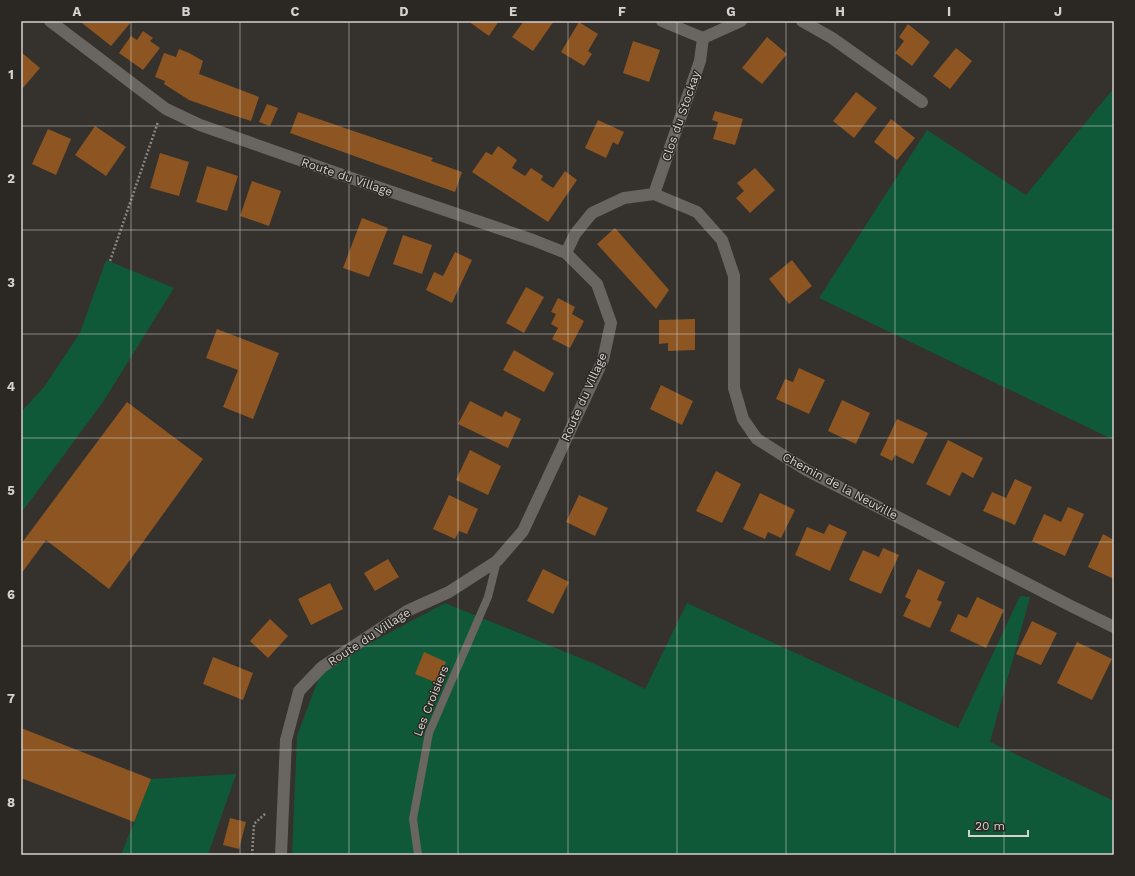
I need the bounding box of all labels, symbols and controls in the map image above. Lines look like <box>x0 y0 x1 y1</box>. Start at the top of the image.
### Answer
text: A <box>73 4 82 19</box>
text: B <box>182 4 191 19</box>
text: C <box>291 4 300 19</box>
text: D <box>399 4 409 19</box>
text: E <box>509 4 517 19</box>
text: F <box>618 4 626 19</box>
text: G <box>726 4 736 19</box>
text: H <box>835 4 845 19</box>
text: I <box>947 4 951 19</box>
text: J <box>1054 4 1062 19</box>
text: 1 <box>8 67 14 82</box>
street label: Clos du Stockay <box>659 68 703 163</box>
street label: Route du Village <box>300 155 394 199</box>
text: 2 <box>7 171 15 186</box>
text: 3 <box>7 275 15 290</box>
street label: Route du Village <box>558 350 610 443</box>
text: 4 <box>7 379 16 394</box>
street label: Chemin de la Neuville <box>780 450 900 522</box>
text: 5 <box>7 483 15 498</box>
text: 6 <box>7 587 15 602</box>
street label: Route du Village <box>325 605 413 669</box>
street label: Les Croisiers <box>410 664 452 738</box>
text: 7 <box>7 691 15 706</box>
text: 8 <box>7 795 15 810</box>
scale bar <box>969 812 1028 838</box>
text: 20 m <box>975 819 1005 833</box>

